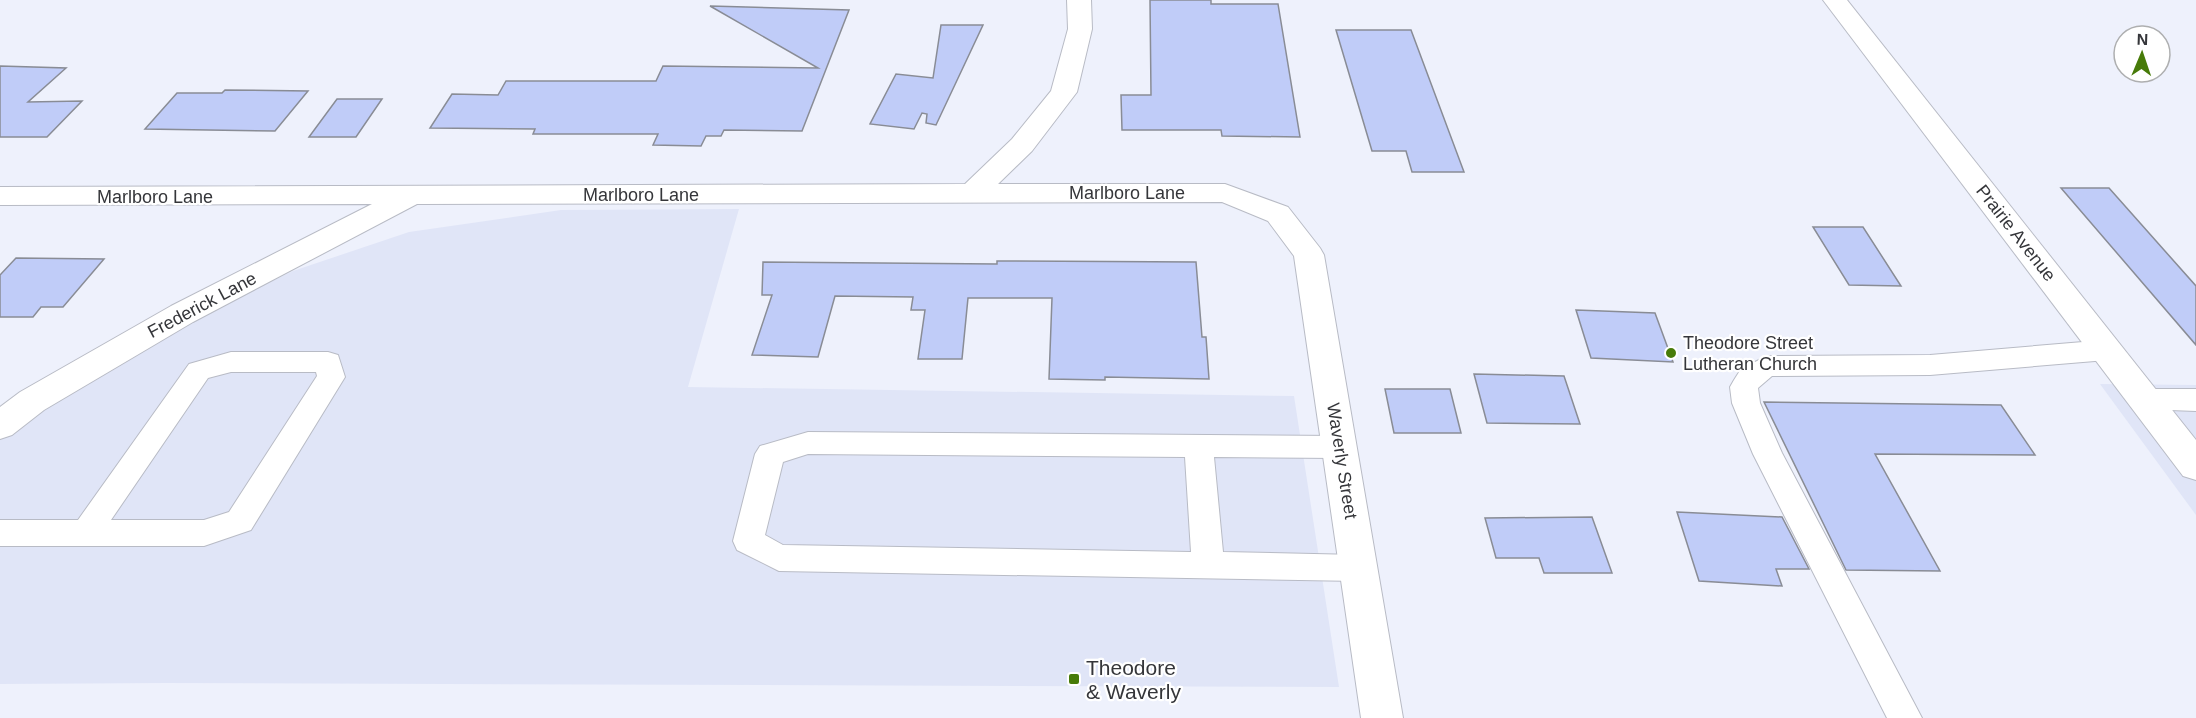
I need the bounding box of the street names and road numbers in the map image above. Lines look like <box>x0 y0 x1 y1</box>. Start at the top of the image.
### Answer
street label: Prairie Avenue <box>1972 181 2060 285</box>
street label: Marlboro Lane <box>1069 183 1185 203</box>
street label: Marlboro Lane <box>583 185 699 205</box>
street label: Marlboro Lane <box>97 187 213 207</box>
street label: Frederick Lane <box>144 268 260 342</box>
street label: Waverly Street <box>1323 401 1361 521</box>

